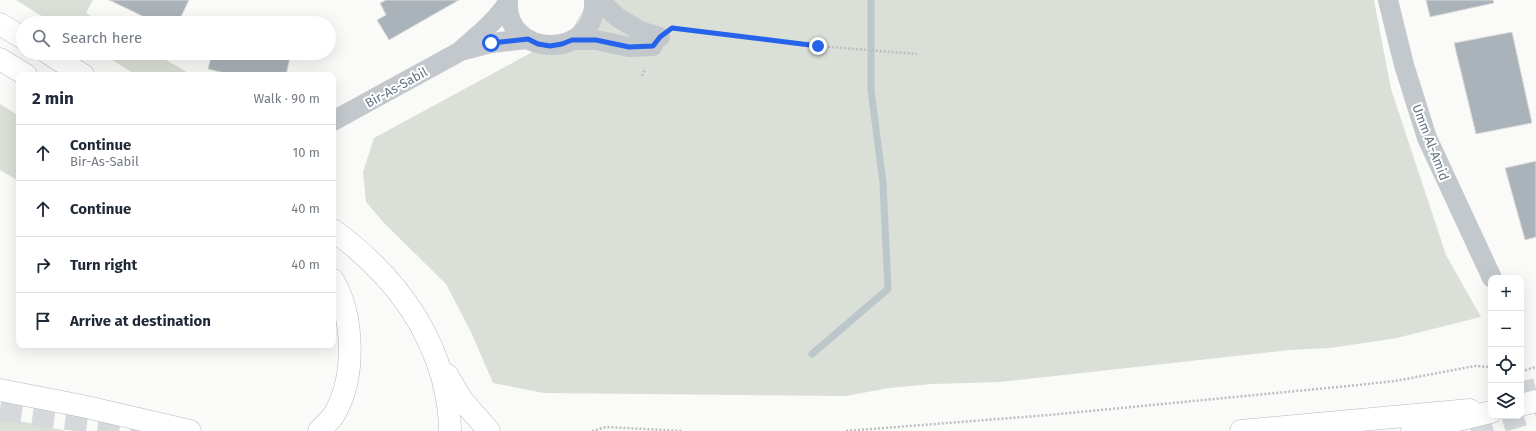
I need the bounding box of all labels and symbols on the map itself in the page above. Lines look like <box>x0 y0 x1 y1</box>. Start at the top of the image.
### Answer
route start <box>482 34 500 52</box>
route end <box>809 37 827 55</box>
street label: Bir-As-Sabil <box>363 64 430 111</box>
street label: Umm Al-Amid <box>1409 102 1452 182</box>

